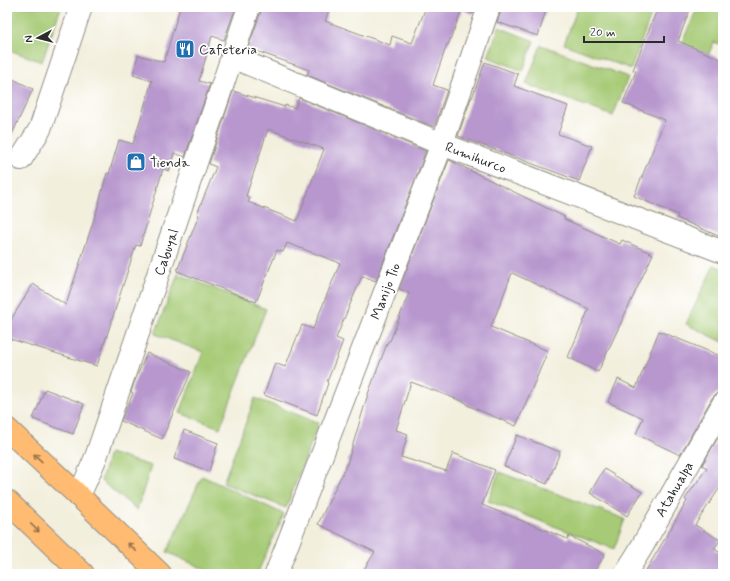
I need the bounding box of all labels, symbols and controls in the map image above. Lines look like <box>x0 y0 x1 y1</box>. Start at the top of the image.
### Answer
north arrow <box>18 18 58 58</box>
scale bar <box>584 18 664 44</box>
text: 20 m <box>590 25 616 41</box>
text: N <box>22 35 36 44</box>
restaurant icon: Cafeteria <box>174 38 196 60</box>
place label: Cafeteria <box>199 41 257 59</box>
street label: Rumihurco <box>443 138 509 178</box>
shop icon: Tienda <box>125 151 147 173</box>
place label: Tienda <box>150 154 190 172</box>
street label: Cabuyal <box>151 226 183 278</box>
street label: Manijo Tio <box>367 260 405 322</box>
one-way arrow <box>33 453 43 462</box>
street label: Atahualpa <box>652 458 698 520</box>
one-way arrow <box>30 524 40 533</box>
one-way arrow <box>127 542 137 552</box>

